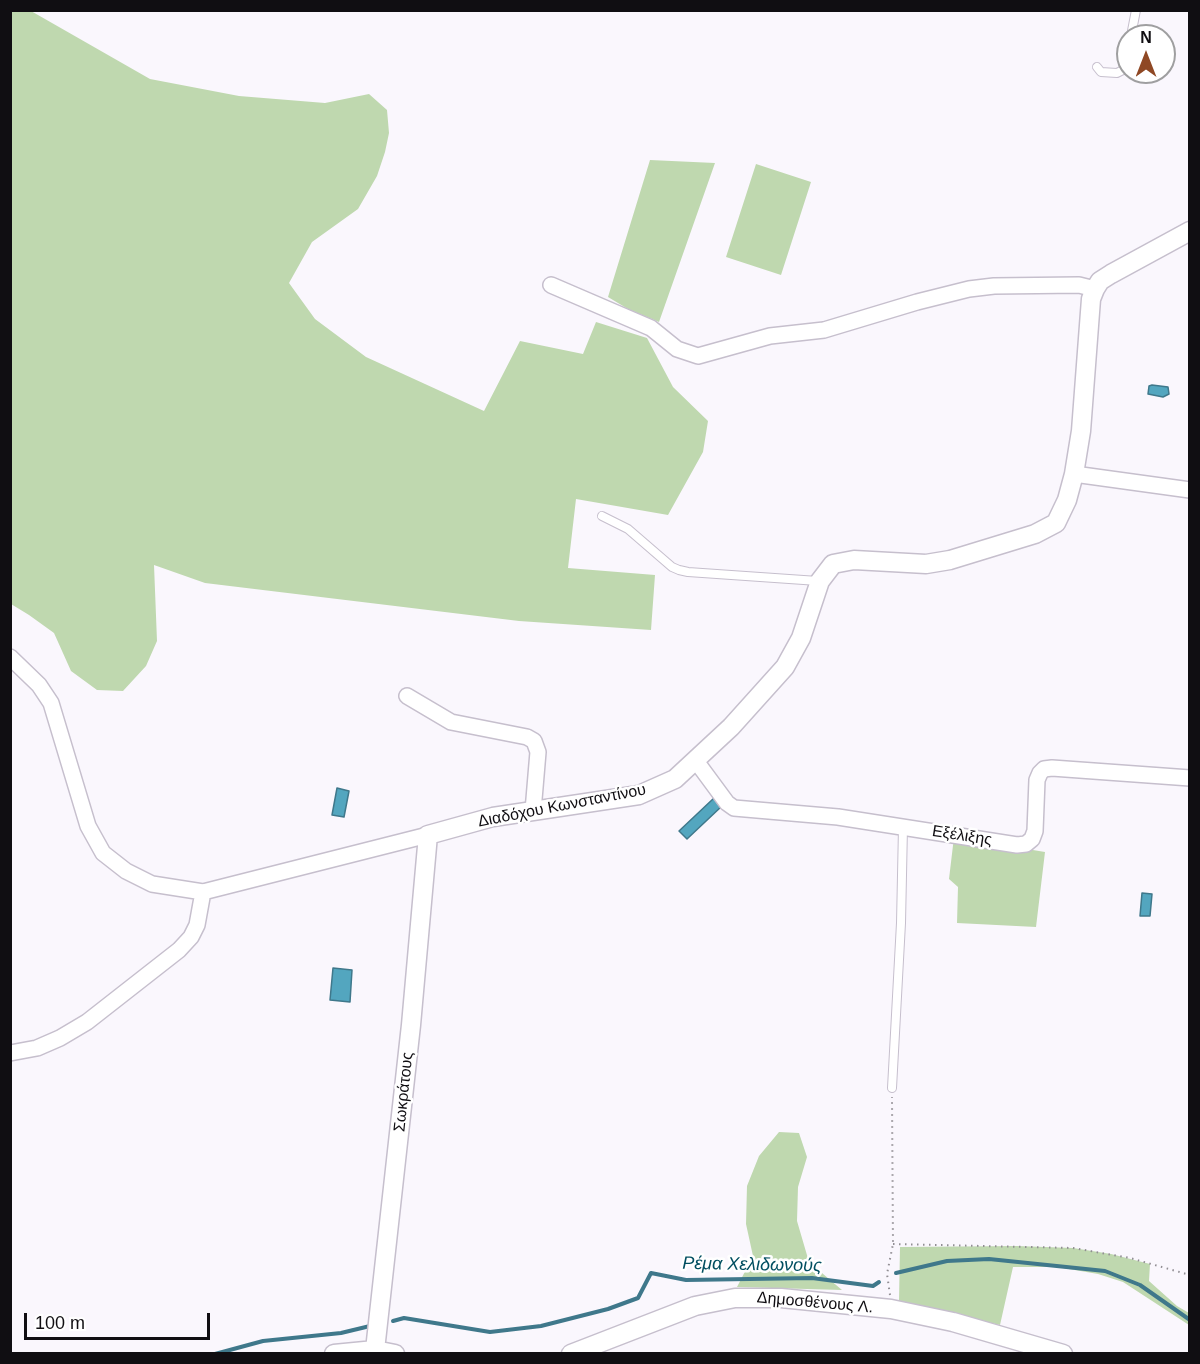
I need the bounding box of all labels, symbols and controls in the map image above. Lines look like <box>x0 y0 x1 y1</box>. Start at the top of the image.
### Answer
north arrow <box>1116 24 1176 84</box>
text: N <box>1140 29 1152 46</box>
street label: Διαδόχου Κωνσταντίνου <box>476 780 648 832</box>
street label: Εξέλιξης <box>931 822 993 850</box>
street label: Σωκράτους <box>390 1051 418 1133</box>
water label: Ρέμα Χελιδωνούς <box>682 1253 822 1277</box>
street label: Δημοσθένους Λ. <box>756 1288 874 1318</box>
scale bar <box>27 1301 213 1339</box>
text: 100 m <box>35 1313 85 1333</box>

